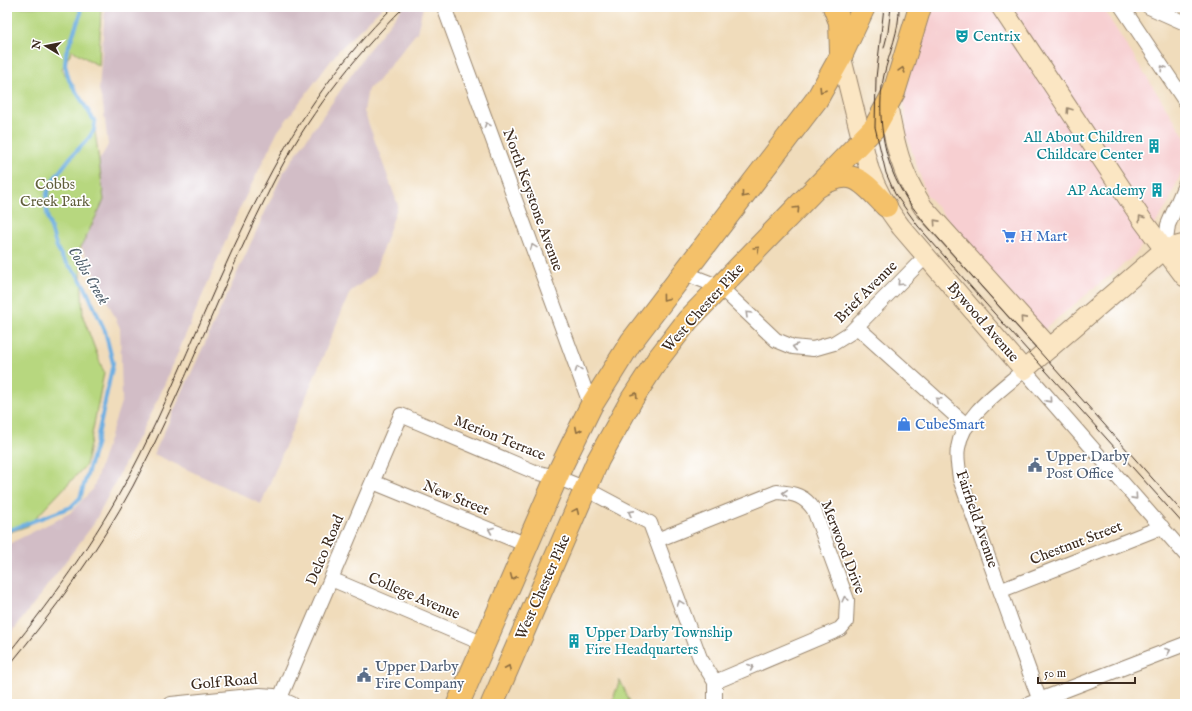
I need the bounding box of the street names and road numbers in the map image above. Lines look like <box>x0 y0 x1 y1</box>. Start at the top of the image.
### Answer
street label: North Keystone Avenue <box>498 126 568 274</box>
street label: Brief Avenue <box>831 257 901 327</box>
street label: West Chester Pike <box>658 259 748 356</box>
street label: Bywood Avenue <box>943 278 1023 366</box>
street label: Merion Terrace <box>452 411 549 465</box>
street label: Fairfield Avenue <box>951 468 1003 570</box>
street label: New Street <box>420 476 492 520</box>
street label: Merwood Drive <box>816 498 870 596</box>
street label: Delco Road <box>302 511 349 588</box>
street label: Chestnut Street <box>1027 517 1125 569</box>
street label: West Chester Pike <box>511 531 575 643</box>
street label: College Avenue <box>365 568 463 624</box>
street label: Golf Road <box>190 670 259 694</box>

